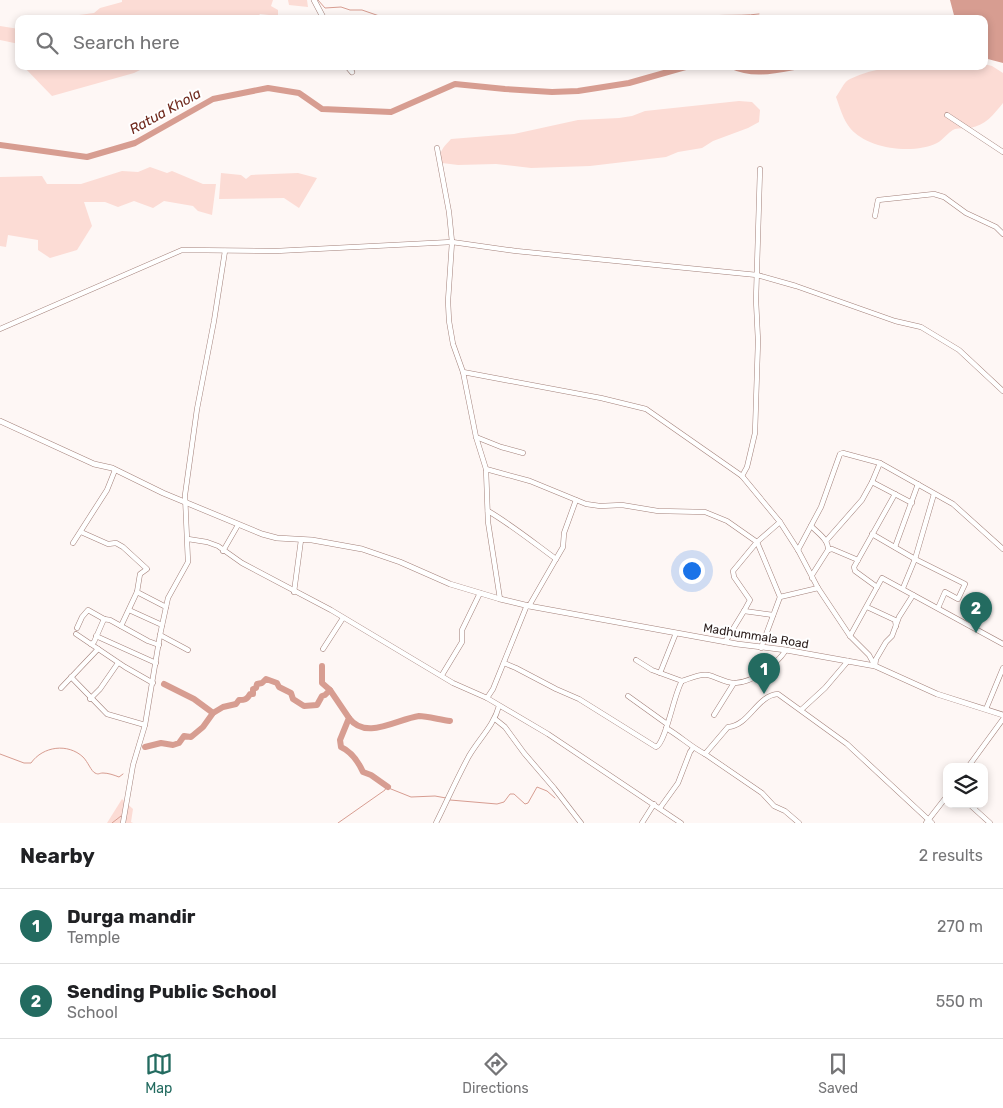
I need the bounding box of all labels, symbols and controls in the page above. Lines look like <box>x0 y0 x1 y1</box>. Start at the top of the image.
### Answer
search box <box>15 15 988 70</box>
icon: search <box>33 29 61 57</box>
text: Search here <box>73 31 180 54</box>
water label: Ratua Khola <box>126 85 204 138</box>
your location <box>679 558 705 584</box>
pin: 2 <box>960 592 992 633</box>
street label: Madhummala Road <box>702 621 810 651</box>
pin: 1 <box>748 653 780 694</box>
map controls <box>943 763 988 808</box>
button: layers <box>943 763 988 808</box>
text: Nearby <box>20 843 95 868</box>
text: 2 results <box>919 846 983 865</box>
text: Durga mandir <box>67 905 196 928</box>
text: 1 <box>32 917 40 936</box>
text: 270 m <box>937 917 983 936</box>
text: Temple <box>67 928 120 947</box>
text: Sending Public School <box>67 980 277 1003</box>
text: 2 <box>31 992 41 1011</box>
text: 550 m <box>936 992 983 1011</box>
text: School <box>67 1003 118 1022</box>
tab: Map <box>145 1050 173 1097</box>
tab: Directions <box>462 1050 529 1097</box>
tab: Saved <box>818 1050 858 1097</box>

